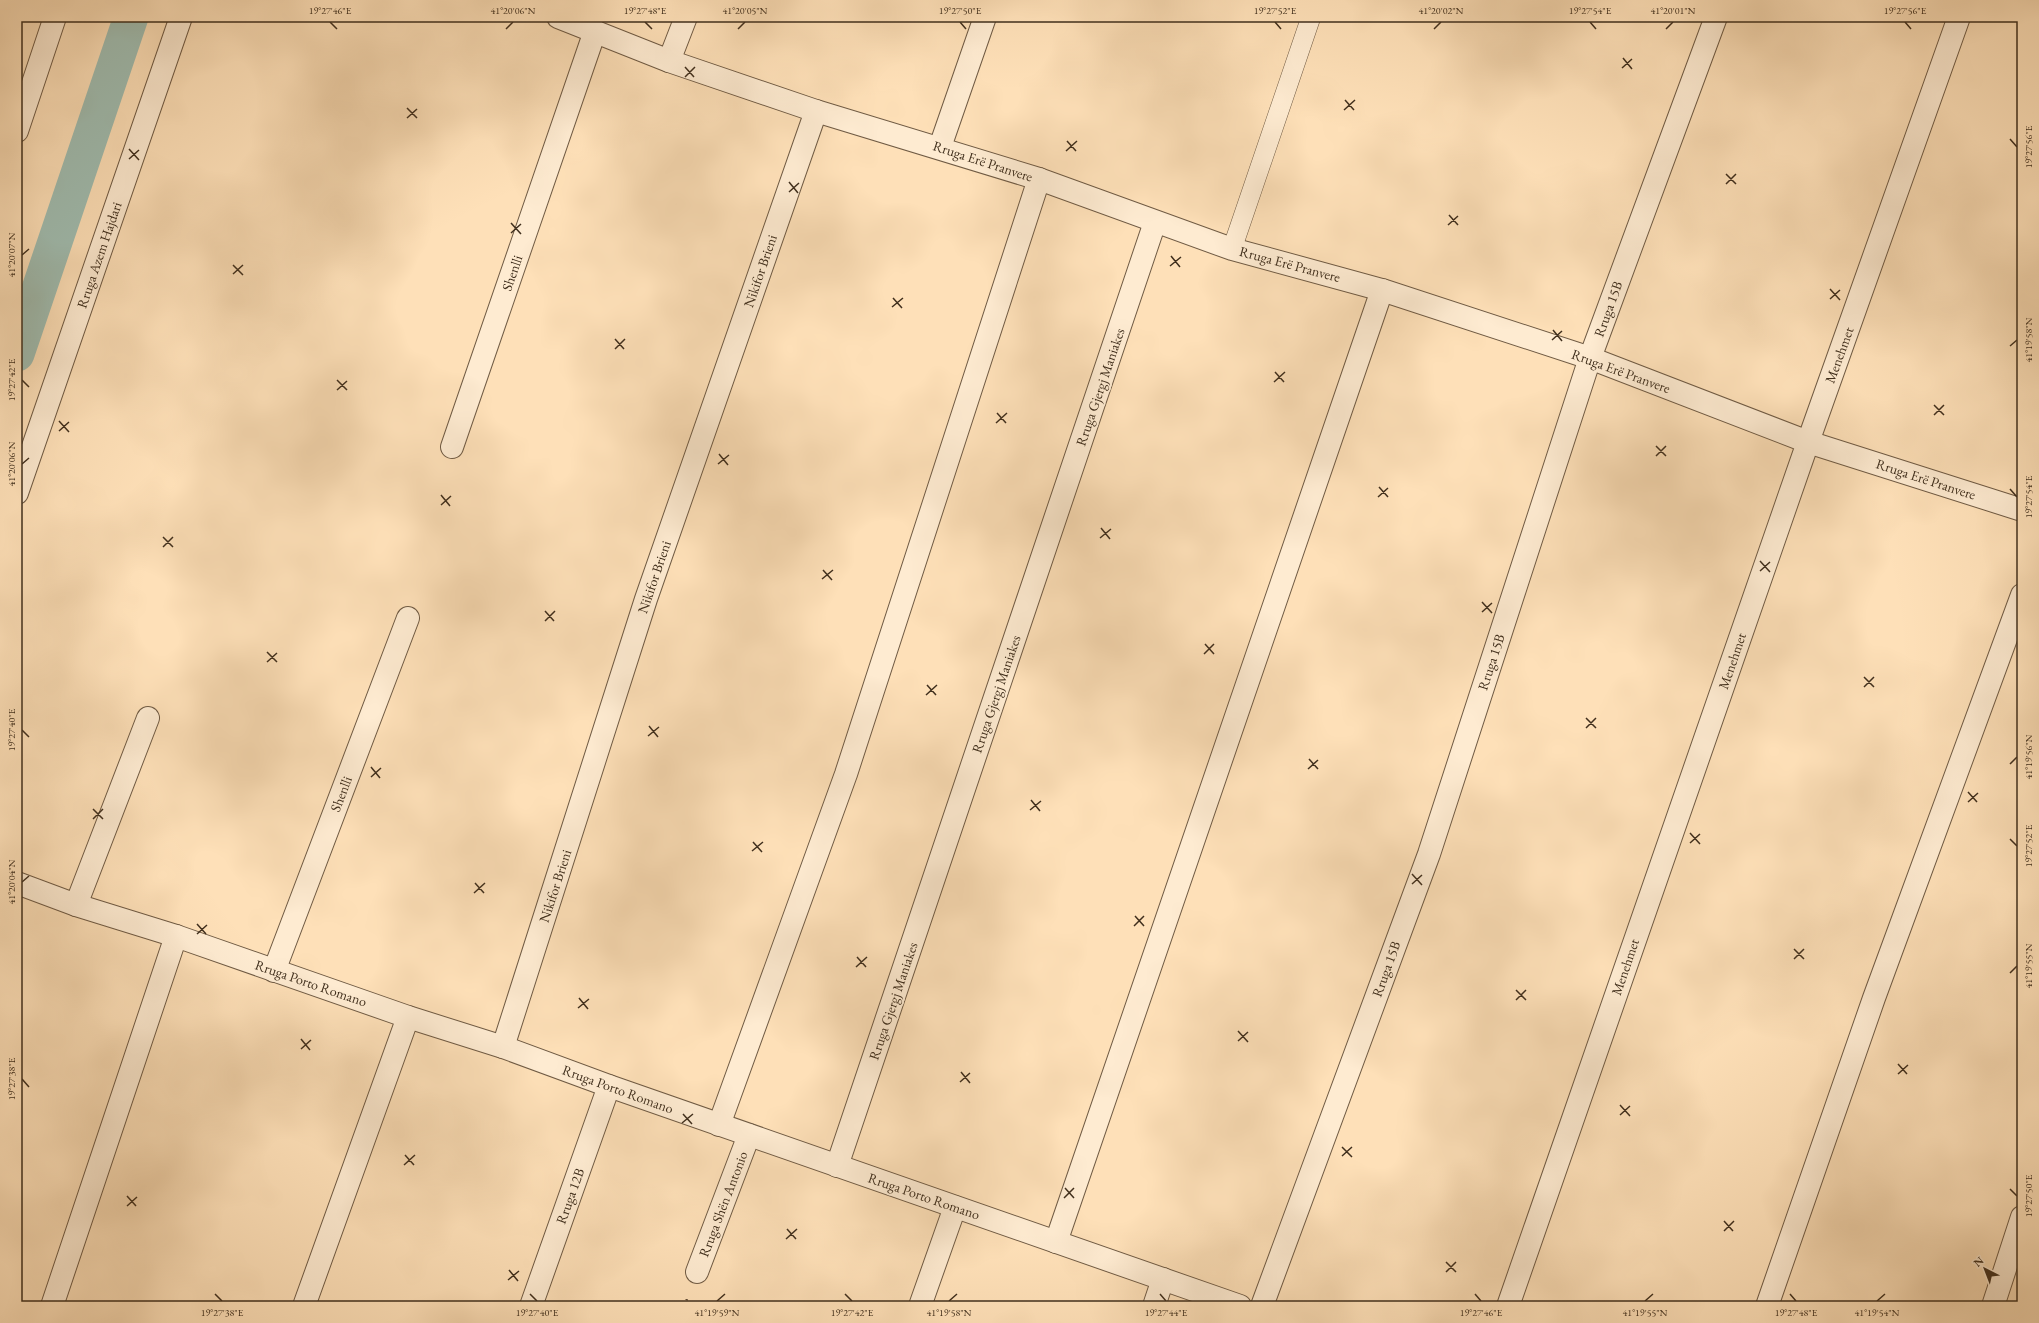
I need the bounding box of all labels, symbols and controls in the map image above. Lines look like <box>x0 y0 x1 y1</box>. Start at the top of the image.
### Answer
text: 19°27'46"E <box>309 4 352 17</box>
text: 41°20'06"N <box>491 4 536 17</box>
text: 19°27'48"E <box>624 4 667 17</box>
text: 41°20'05"N <box>723 4 768 17</box>
text: 19°27'50"E <box>939 4 982 17</box>
text: 19°27'52"E <box>1254 4 1297 17</box>
text: 41°20'02"N <box>1419 4 1464 17</box>
text: 19°27'54"E <box>1569 4 1612 17</box>
text: 41°20'01"N <box>1651 4 1696 17</box>
text: 19°27'56"E <box>1884 4 1927 17</box>
text: 19°27'56"E <box>2022 125 2035 168</box>
street label: Rruga Erë Pranvere <box>931 136 1036 186</box>
street label: Rruga Azem Hajdari <box>72 199 126 310</box>
text: 41°20'07"N <box>5 232 18 277</box>
street label: Nikifor Brieni <box>739 232 781 310</box>
street label: Rruga Erë Pranvere <box>1238 242 1343 286</box>
street label: Shenlli <box>498 252 527 293</box>
street label: Rruga 15B <box>1590 279 1626 339</box>
text: 41°19'58"N <box>2022 317 2035 362</box>
street label: Menehmet <box>1821 324 1858 386</box>
street label: Rruga Gjergj Maniakes <box>1071 325 1129 448</box>
street label: Rruga Erë Pranvere <box>1569 345 1673 397</box>
text: 19°27'42"E <box>5 358 18 401</box>
text: 41°20'06"N <box>5 441 18 486</box>
street label: Rruga Erë Pranvere <box>1874 454 1979 504</box>
text: 19°27'54"E <box>2022 475 2035 518</box>
street label: Nikifor Brieni <box>633 538 675 616</box>
street label: Menehmet <box>1714 630 1750 692</box>
street label: Rruga Gjergj Maniakes <box>967 632 1025 755</box>
street label: Rruga 15B <box>1473 632 1509 692</box>
text: 19°27'40"E <box>5 708 18 751</box>
text: 41°19'56"N <box>2022 734 2035 779</box>
street label: Shenlli <box>326 773 356 814</box>
text: 19°27'52"E <box>2022 824 2035 867</box>
street label: Nikifor Brieni <box>535 847 575 925</box>
text: 41°20'04"N <box>5 859 18 904</box>
street label: Menehmet <box>1607 936 1643 998</box>
street label: Rruga Gjergj Maniakes <box>864 939 922 1062</box>
street label: Rruga 15B <box>1368 939 1404 999</box>
text: 41°19'55"N <box>2022 943 2035 988</box>
street label: Rruga Porto Romano <box>253 955 369 1011</box>
text: 19°27'38"E <box>5 1057 18 1100</box>
street label: Rruga Porto Romano <box>560 1061 676 1117</box>
street label: Rruga Shën Antonio <box>695 1148 752 1260</box>
street label: Rruga 12B <box>552 1166 588 1226</box>
street label: Rruga Porto Romano <box>866 1168 982 1224</box>
text: 19°27'50"E <box>2022 1174 2035 1217</box>
north arrow <box>1965 1249 2005 1289</box>
text: N <box>1970 1253 1986 1270</box>
text: 19°27'38"E <box>201 1306 244 1319</box>
text: 19°27'40"E <box>516 1306 559 1319</box>
text: 41°19'59"N <box>695 1306 740 1319</box>
text: 19°27'42"E <box>831 1306 874 1319</box>
text: 41°19'58"N <box>927 1306 972 1319</box>
text: 19°27'44"E <box>1145 1306 1188 1319</box>
text: 19°27'46"E <box>1460 1306 1503 1319</box>
text: 41°19'55"N <box>1623 1306 1668 1319</box>
text: 19°27'48"E <box>1775 1306 1818 1319</box>
text: 41°19'54"N <box>1855 1306 1900 1319</box>

